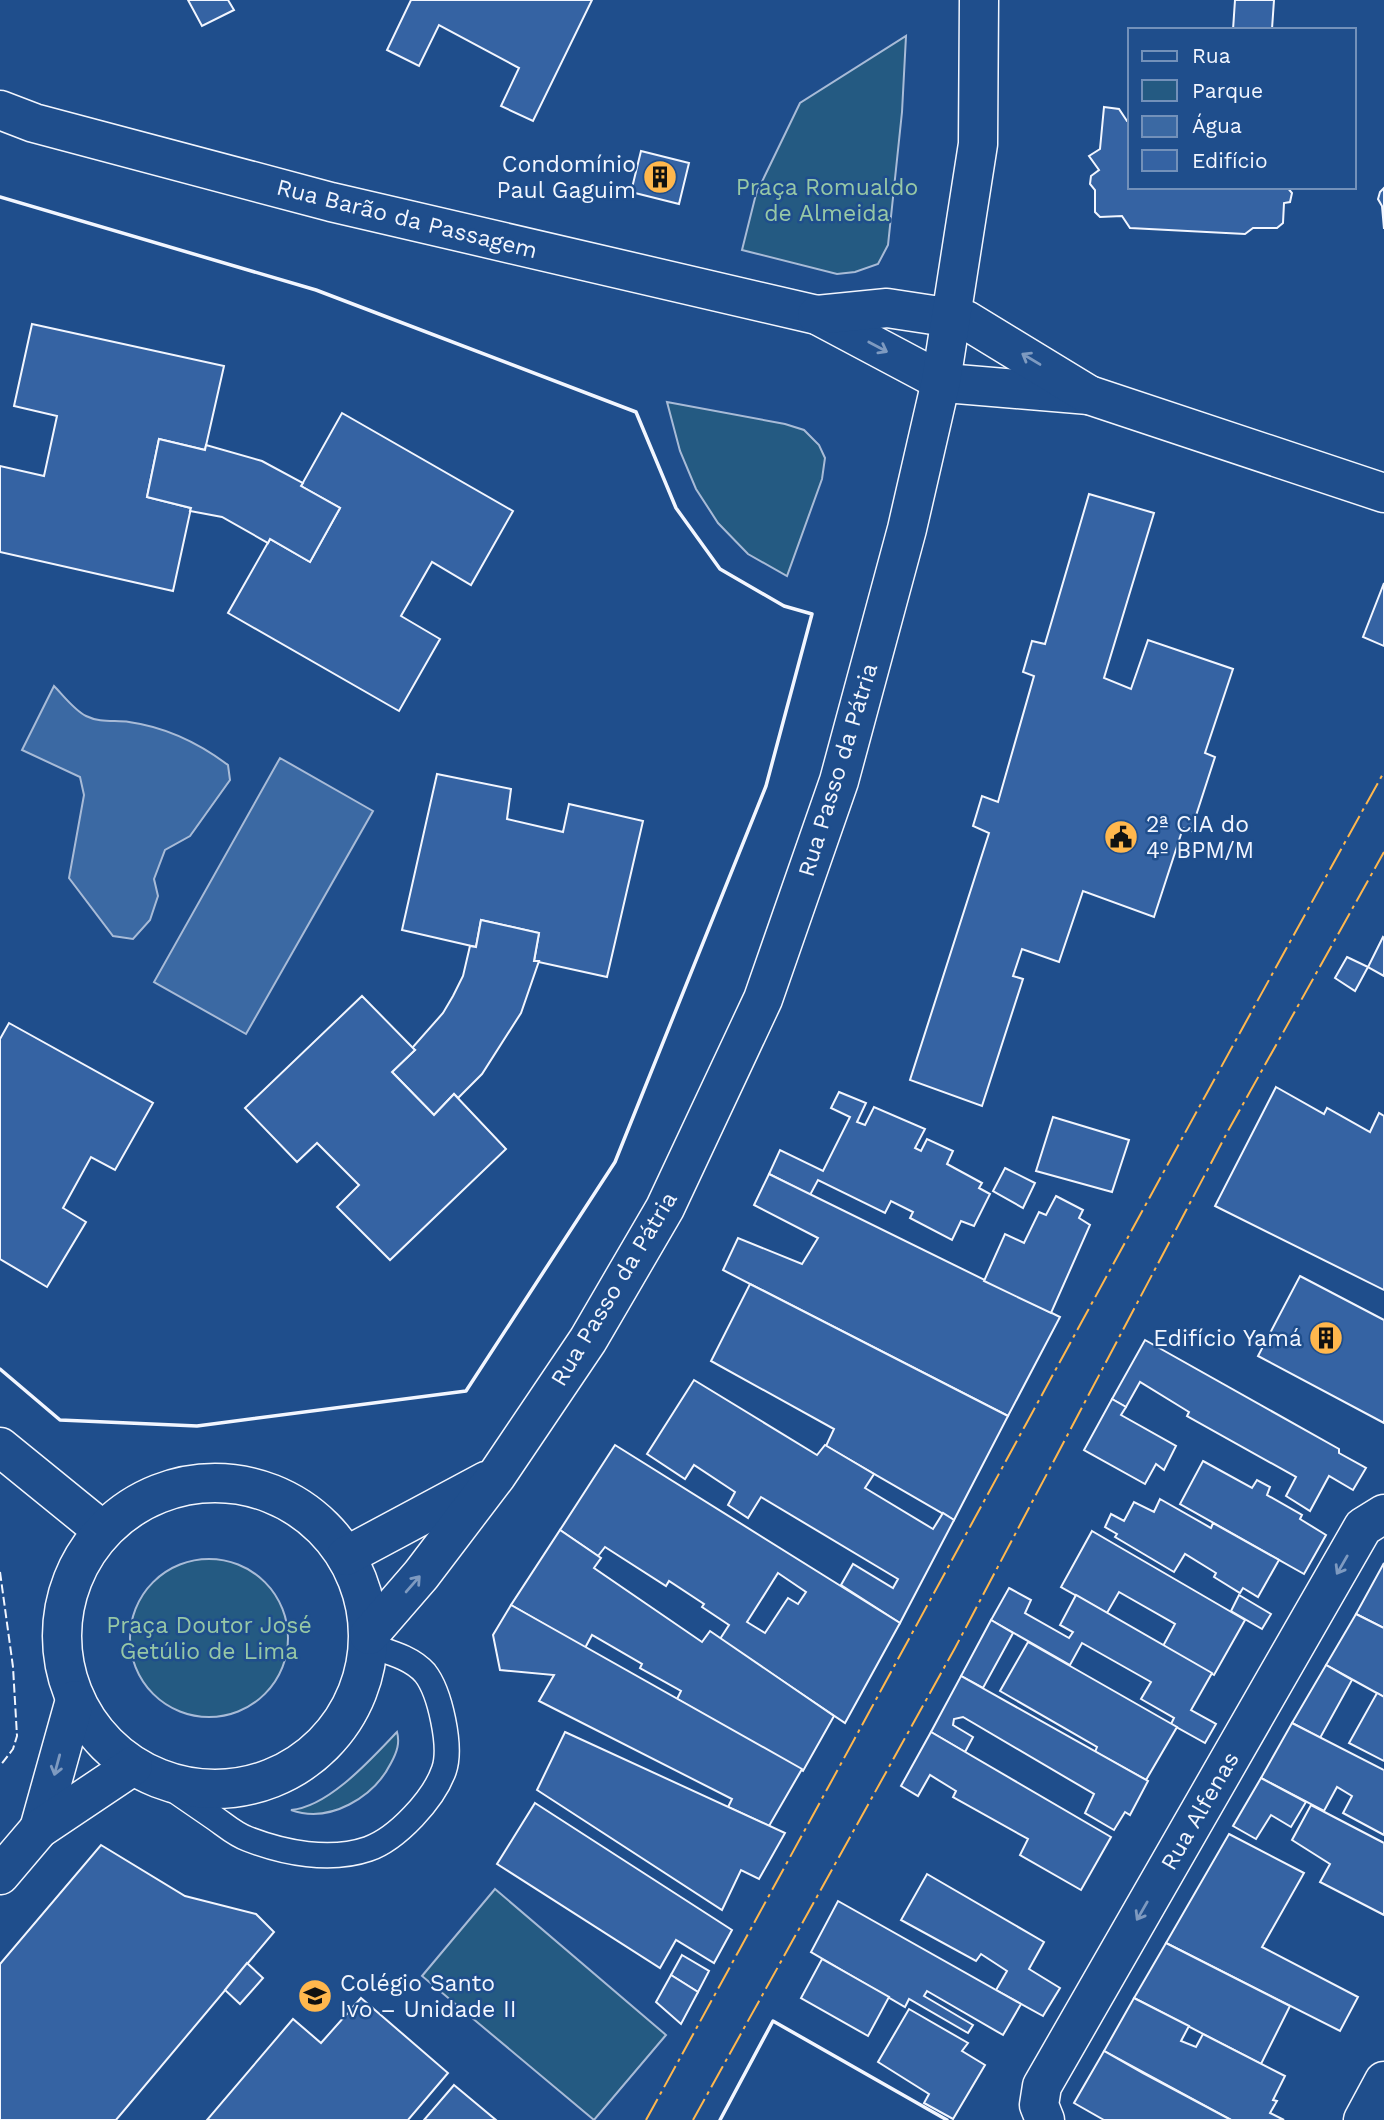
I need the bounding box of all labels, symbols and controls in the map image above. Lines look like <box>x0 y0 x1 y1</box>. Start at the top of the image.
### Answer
legend <box>1128 28 1356 189</box>
text: Rua <box>1192 43 1231 68</box>
text: Parque <box>1192 78 1263 103</box>
text: Água <box>1192 113 1242 138</box>
text: Edifício <box>1192 148 1268 173</box>
place label: Condomínio Paul Gaguim <box>497 151 636 204</box>
building icon: Condomínio Paul Gaguim <box>641 158 679 196</box>
street label: Rua Barão da Passagem <box>274 174 540 264</box>
park label: Praça Romualdo de Almeida <box>736 174 918 227</box>
one-way arrow <box>867 340 887 354</box>
one-way arrow <box>1021 352 1041 366</box>
street label: Rua Passo da Pátria <box>793 660 883 880</box>
place label: 2ª CIA do 4º BPM/M <box>1146 811 1254 864</box>
public building icon: 2ª CIA do 4º BPM/M <box>1102 818 1140 856</box>
street label: Rua Passo da Pátria <box>545 1187 683 1391</box>
building icon: Edifício Yamá <box>1307 1319 1345 1357</box>
place label: Edifício Yamá <box>1153 1325 1302 1352</box>
one-way arrow <box>1334 1554 1348 1574</box>
one-way arrow <box>405 1575 421 1593</box>
park label: Praça Doutor José Getúlio de Lima <box>106 1612 312 1665</box>
street label: Rua Alfenas <box>1155 1747 1245 1875</box>
one-way arrow <box>50 1753 63 1775</box>
one-way arrow <box>1135 1900 1149 1920</box>
place label: Colégio Santo Ivo – Unidade II <box>340 1970 517 2023</box>
school or university icon: Colégio Santo Ivo – Unidade II <box>296 1977 334 2015</box>

